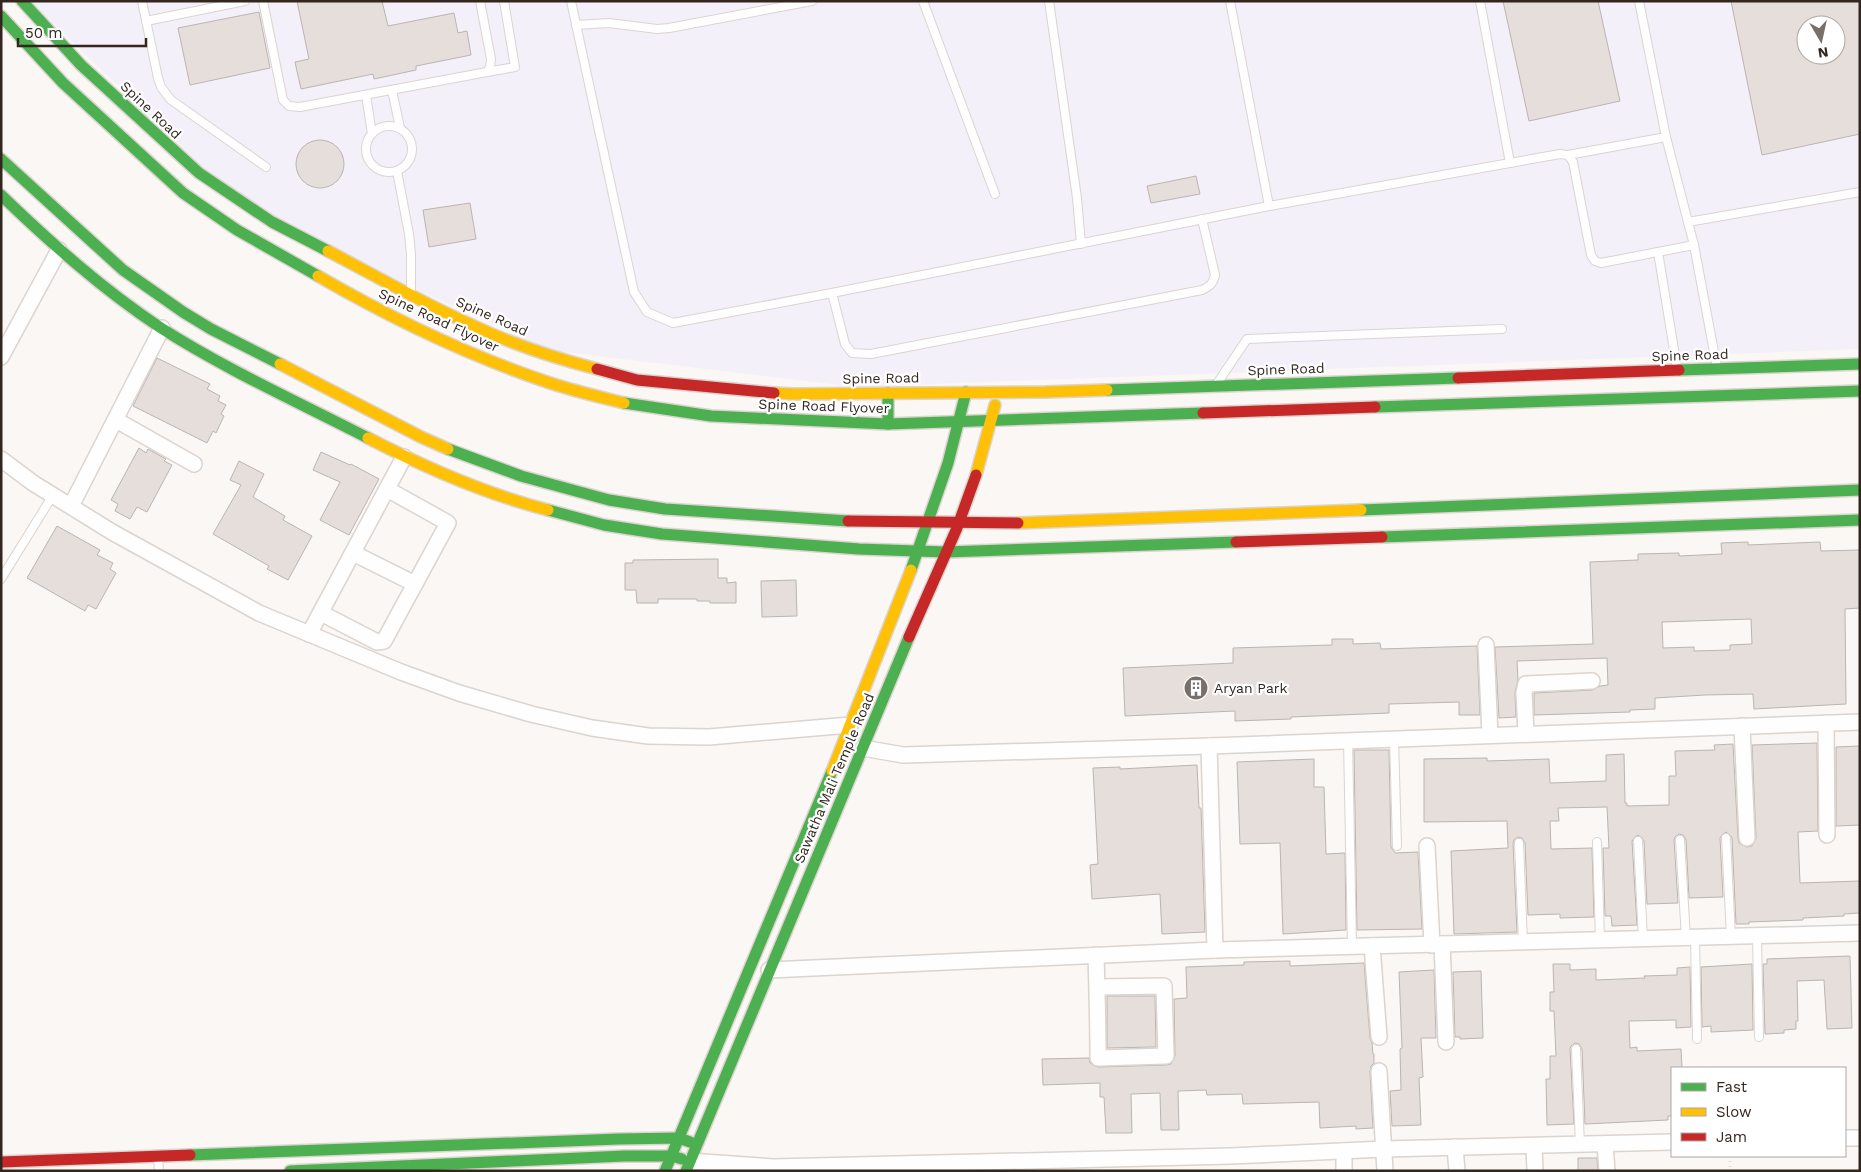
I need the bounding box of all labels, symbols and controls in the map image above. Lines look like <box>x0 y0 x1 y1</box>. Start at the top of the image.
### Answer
scale bar <box>18 15 145 47</box>
north arrow <box>1796 15 1846 65</box>
text: 50 m <box>25 24 62 42</box>
text: N <box>1817 44 1829 62</box>
street label: Spine Road <box>117 78 185 142</box>
street label: Spine Road Flyover <box>376 285 502 355</box>
street label: Spine Road <box>454 293 530 339</box>
street label: Spine Road <box>1651 346 1729 364</box>
street label: Spine Road <box>1247 360 1325 378</box>
street label: Spine Road <box>842 369 920 387</box>
street label: Spine Road Flyover <box>758 396 890 416</box>
building icon: Aryan Park <box>1183 675 1209 701</box>
place label: Aryan Park <box>1214 680 1288 696</box>
street label: Sawatha Mali Temple Road <box>791 690 877 866</box>
legend <box>1671 1067 1846 1157</box>
text: Fast <box>1716 1078 1748 1096</box>
text: Slow <box>1716 1103 1752 1121</box>
text: Jam <box>1716 1128 1747 1146</box>

